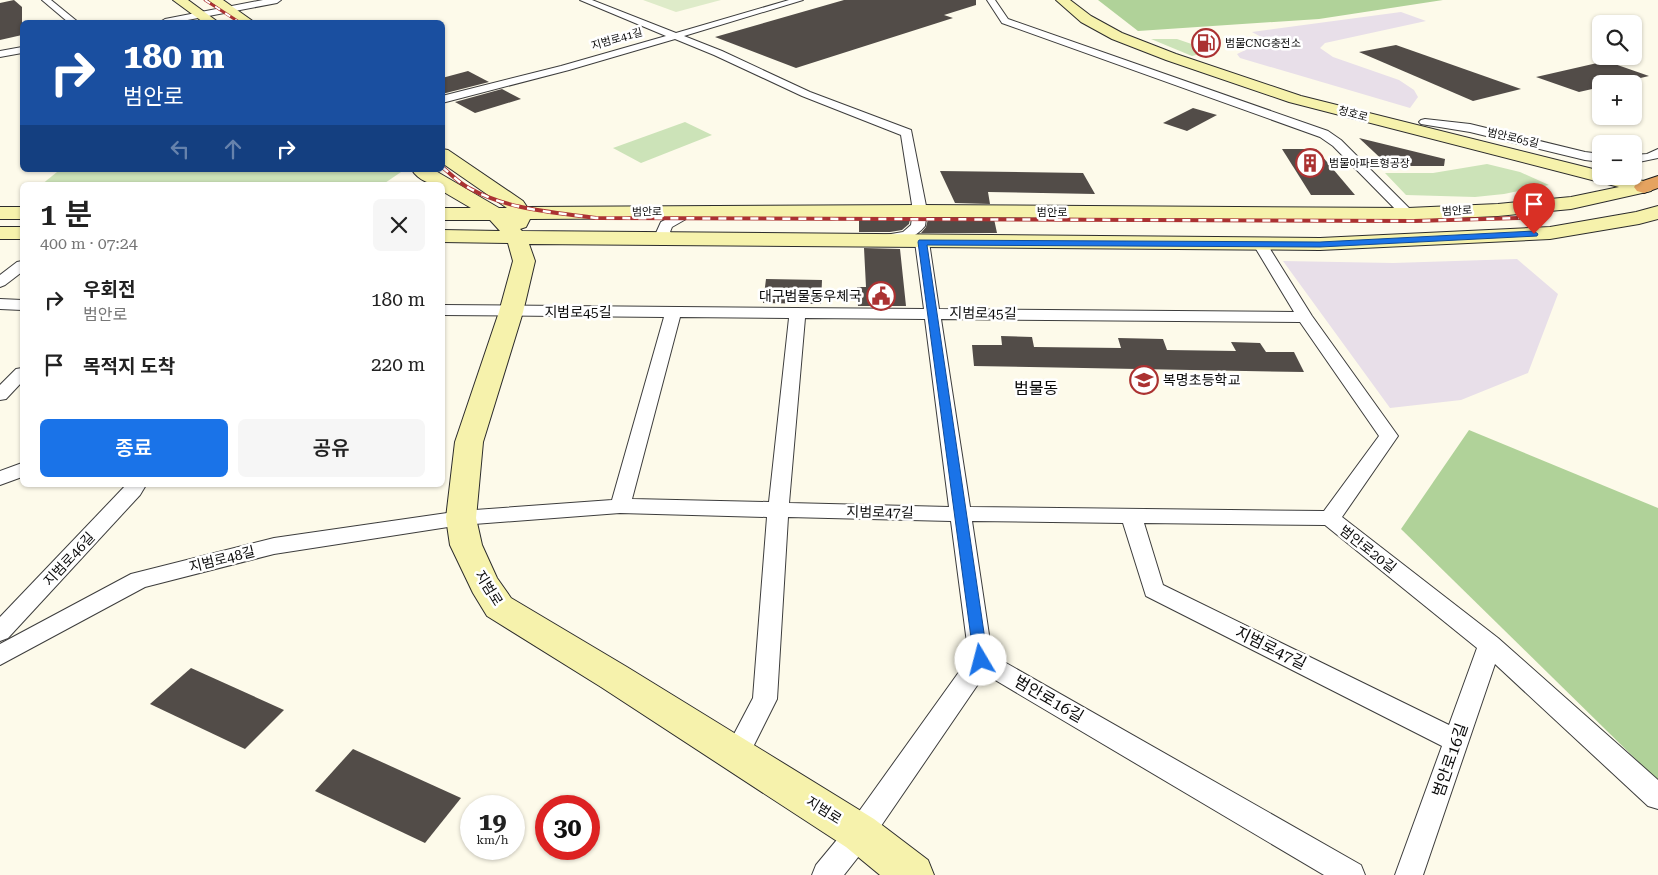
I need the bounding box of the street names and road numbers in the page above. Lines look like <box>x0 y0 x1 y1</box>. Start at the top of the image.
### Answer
street label: 지범로41길 <box>590 25 644 53</box>
street label: 청호로 <box>1337 104 1369 124</box>
street label: 범안로65길 <box>1486 126 1540 150</box>
street label: 범안로 <box>1441 204 1473 218</box>
street label: 범안로 <box>632 205 662 219</box>
street label: 범안로 <box>1037 206 1067 219</box>
street label: 지범로45길 <box>544 304 612 320</box>
street label: 지범로45길 <box>949 304 1017 322</box>
street label: 지범로47길 <box>846 503 914 521</box>
street label: 범안로20길 <box>1337 522 1399 576</box>
street label: 지범로46길 <box>40 529 98 589</box>
street label: 지범로48길 <box>187 543 257 575</box>
street label: 지범로 <box>472 567 506 609</box>
street label: 지범로47길 <box>1232 623 1310 673</box>
street label: 범안로16길 <box>1011 672 1087 726</box>
street label: 범안로16길 <box>1429 721 1471 799</box>
street label: 지범로 <box>803 793 845 827</box>

